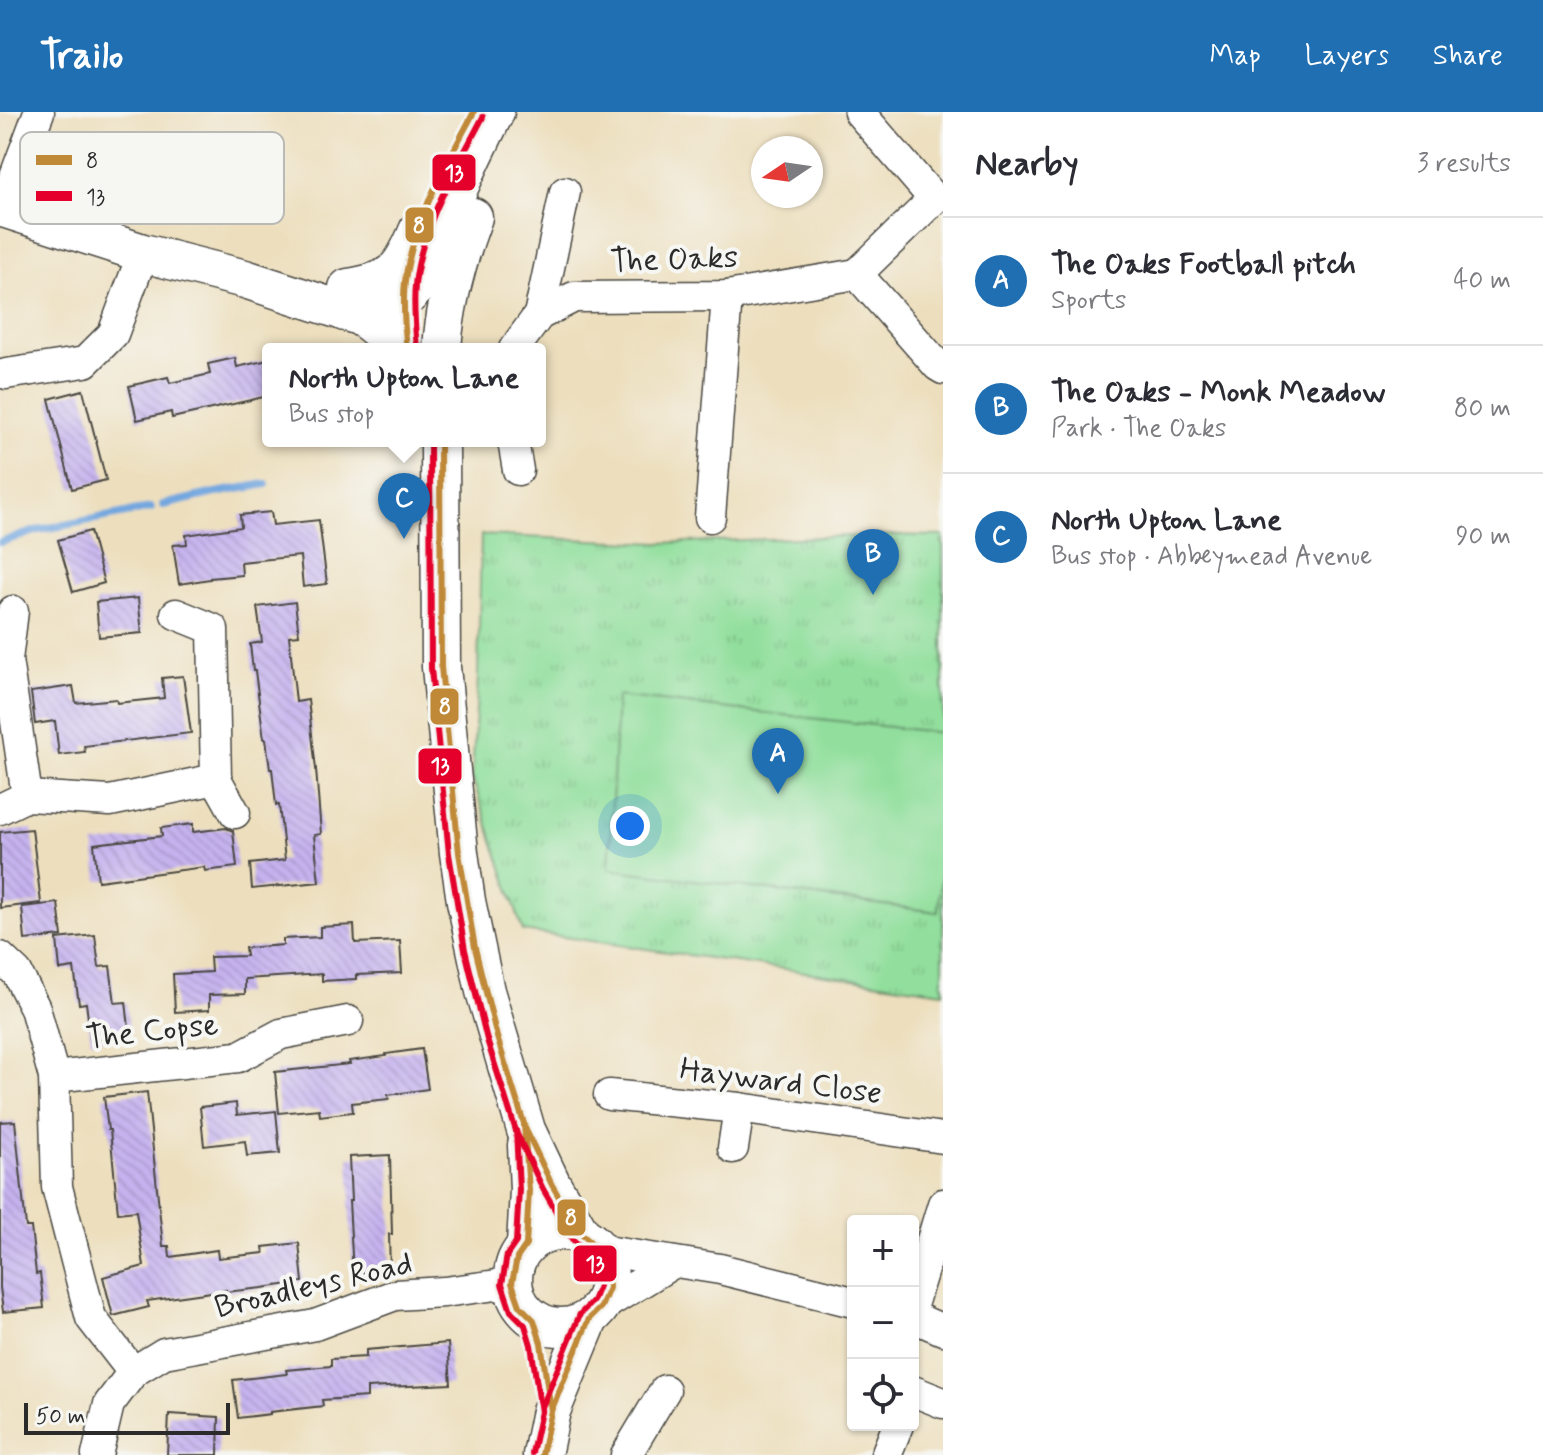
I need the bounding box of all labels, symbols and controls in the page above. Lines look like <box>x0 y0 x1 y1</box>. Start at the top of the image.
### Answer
text: Trailo <box>40 32 123 81</box>
text: Map <box>1210 38 1261 75</box>
text: Layers <box>1305 38 1389 75</box>
text: Share <box>1433 38 1503 75</box>
legend <box>20 132 284 224</box>
north arrow <box>751 136 823 208</box>
text: Nearby <box>975 142 1079 187</box>
text: 3 results <box>1417 147 1511 181</box>
text: 8 <box>86 148 98 176</box>
line badge: 13 <box>431 153 477 192</box>
text: 13 <box>444 160 464 188</box>
text: 13 <box>86 184 105 212</box>
line badge: 8 <box>404 206 435 244</box>
text: 8 <box>413 213 425 241</box>
street label: The Oaks <box>610 237 739 283</box>
text: The Oaks Football pitch <box>1051 245 1356 284</box>
text: A <box>992 264 1010 298</box>
text: 40 m <box>1453 264 1511 298</box>
text: Sports <box>1051 284 1126 318</box>
popup <box>262 343 546 447</box>
text: North Upton Lane <box>289 359 519 398</box>
text: The Oaks - Monk Meadow <box>1051 373 1385 412</box>
text: B <box>993 392 1009 426</box>
text: 80 m <box>1454 392 1511 426</box>
text: Bus stop <box>289 398 375 432</box>
text: Park · The Oaks <box>1051 412 1226 446</box>
pin: C <box>378 473 430 539</box>
text: North Upton Lane <box>1051 501 1282 540</box>
text: C <box>992 520 1010 554</box>
text: 90 m <box>1456 520 1511 554</box>
pin: B <box>847 529 899 595</box>
text: Bus stop · Abbeymead Avenue <box>1051 540 1372 574</box>
line badge: 8 <box>429 687 460 726</box>
text: 8 <box>439 694 451 722</box>
pin: A <box>752 728 804 794</box>
line badge: 13 <box>417 747 463 785</box>
text: 13 <box>430 753 450 781</box>
your location <box>610 806 650 846</box>
street label: The Copse <box>84 1004 221 1060</box>
street label: Hayward Close <box>677 1049 884 1115</box>
line badge: 8 <box>556 1198 587 1237</box>
text: 8 <box>565 1205 577 1233</box>
map controls <box>847 1215 919 1431</box>
button: + <box>847 1215 919 1287</box>
street label: Broadleys Road <box>211 1243 416 1329</box>
line badge: 13 <box>572 1244 618 1283</box>
text: 13 <box>585 1251 605 1279</box>
button: − <box>847 1287 919 1359</box>
button: locate <box>847 1359 919 1431</box>
scale bar <box>24 1399 230 1435</box>
text: 50 m <box>36 1403 85 1431</box>

